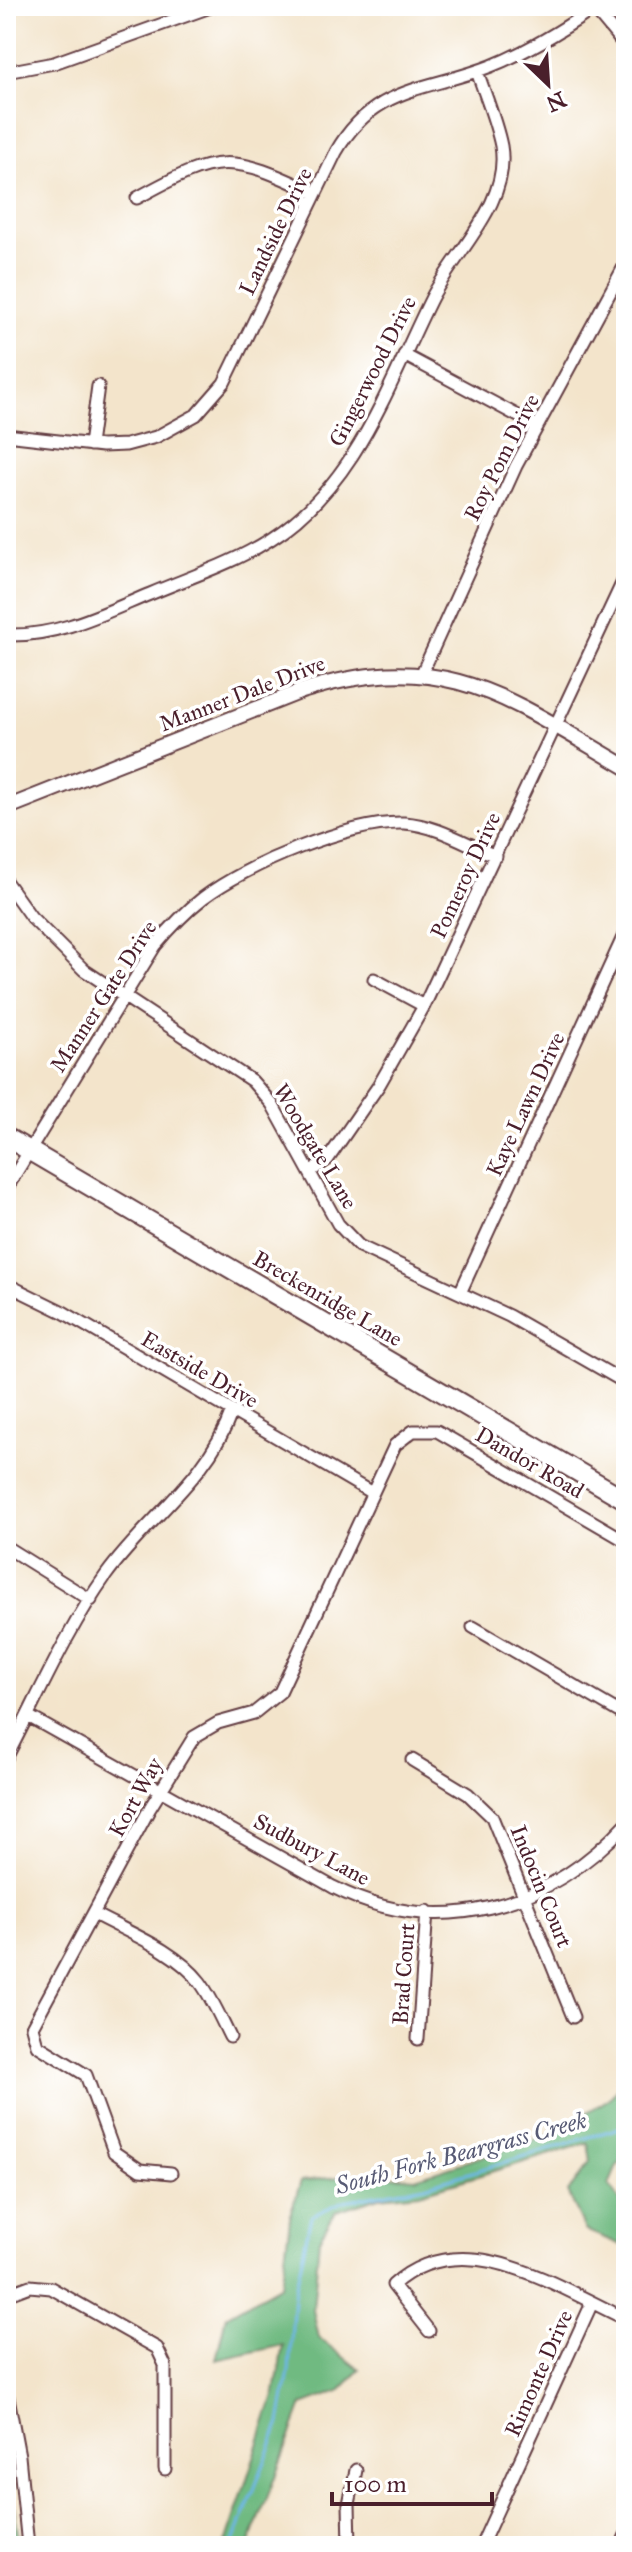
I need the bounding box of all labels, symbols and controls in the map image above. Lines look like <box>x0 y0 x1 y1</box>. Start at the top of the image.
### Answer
north arrow <box>508 44 588 124</box>
text: N <box>542 85 570 118</box>
street label: Landside Drive <box>233 163 318 299</box>
street label: Gingerwood Drive <box>323 291 422 451</box>
street label: Roy Pom Drive <box>458 389 545 525</box>
street label: Manner Dale Drive <box>156 649 329 737</box>
street label: Pomeroy Drive <box>424 808 506 943</box>
street label: Manner Gate Drive <box>44 915 163 1077</box>
street label: Kaye Lawn Drive <box>480 1028 571 1181</box>
street label: Woodgate Lane <box>268 1079 364 1214</box>
street label: Breckenridge Lane <box>248 1245 407 1352</box>
street label: Eastside Drive <box>136 1325 263 1414</box>
street label: Dandor Road <box>471 1421 589 1504</box>
street label: Kort Way <box>103 1752 169 1842</box>
street label: Sudbury Lane <box>249 1808 374 1891</box>
street label: Indocin Court <box>505 1821 578 1952</box>
street label: Brad Court <box>386 1922 421 2026</box>
water label: South Fork Beargrass Creek <box>331 2105 590 2201</box>
street label: Rimonte Drive <box>499 2306 578 2441</box>
scale bar <box>332 2456 492 2506</box>
text: 100 m <box>344 2469 407 2499</box>

